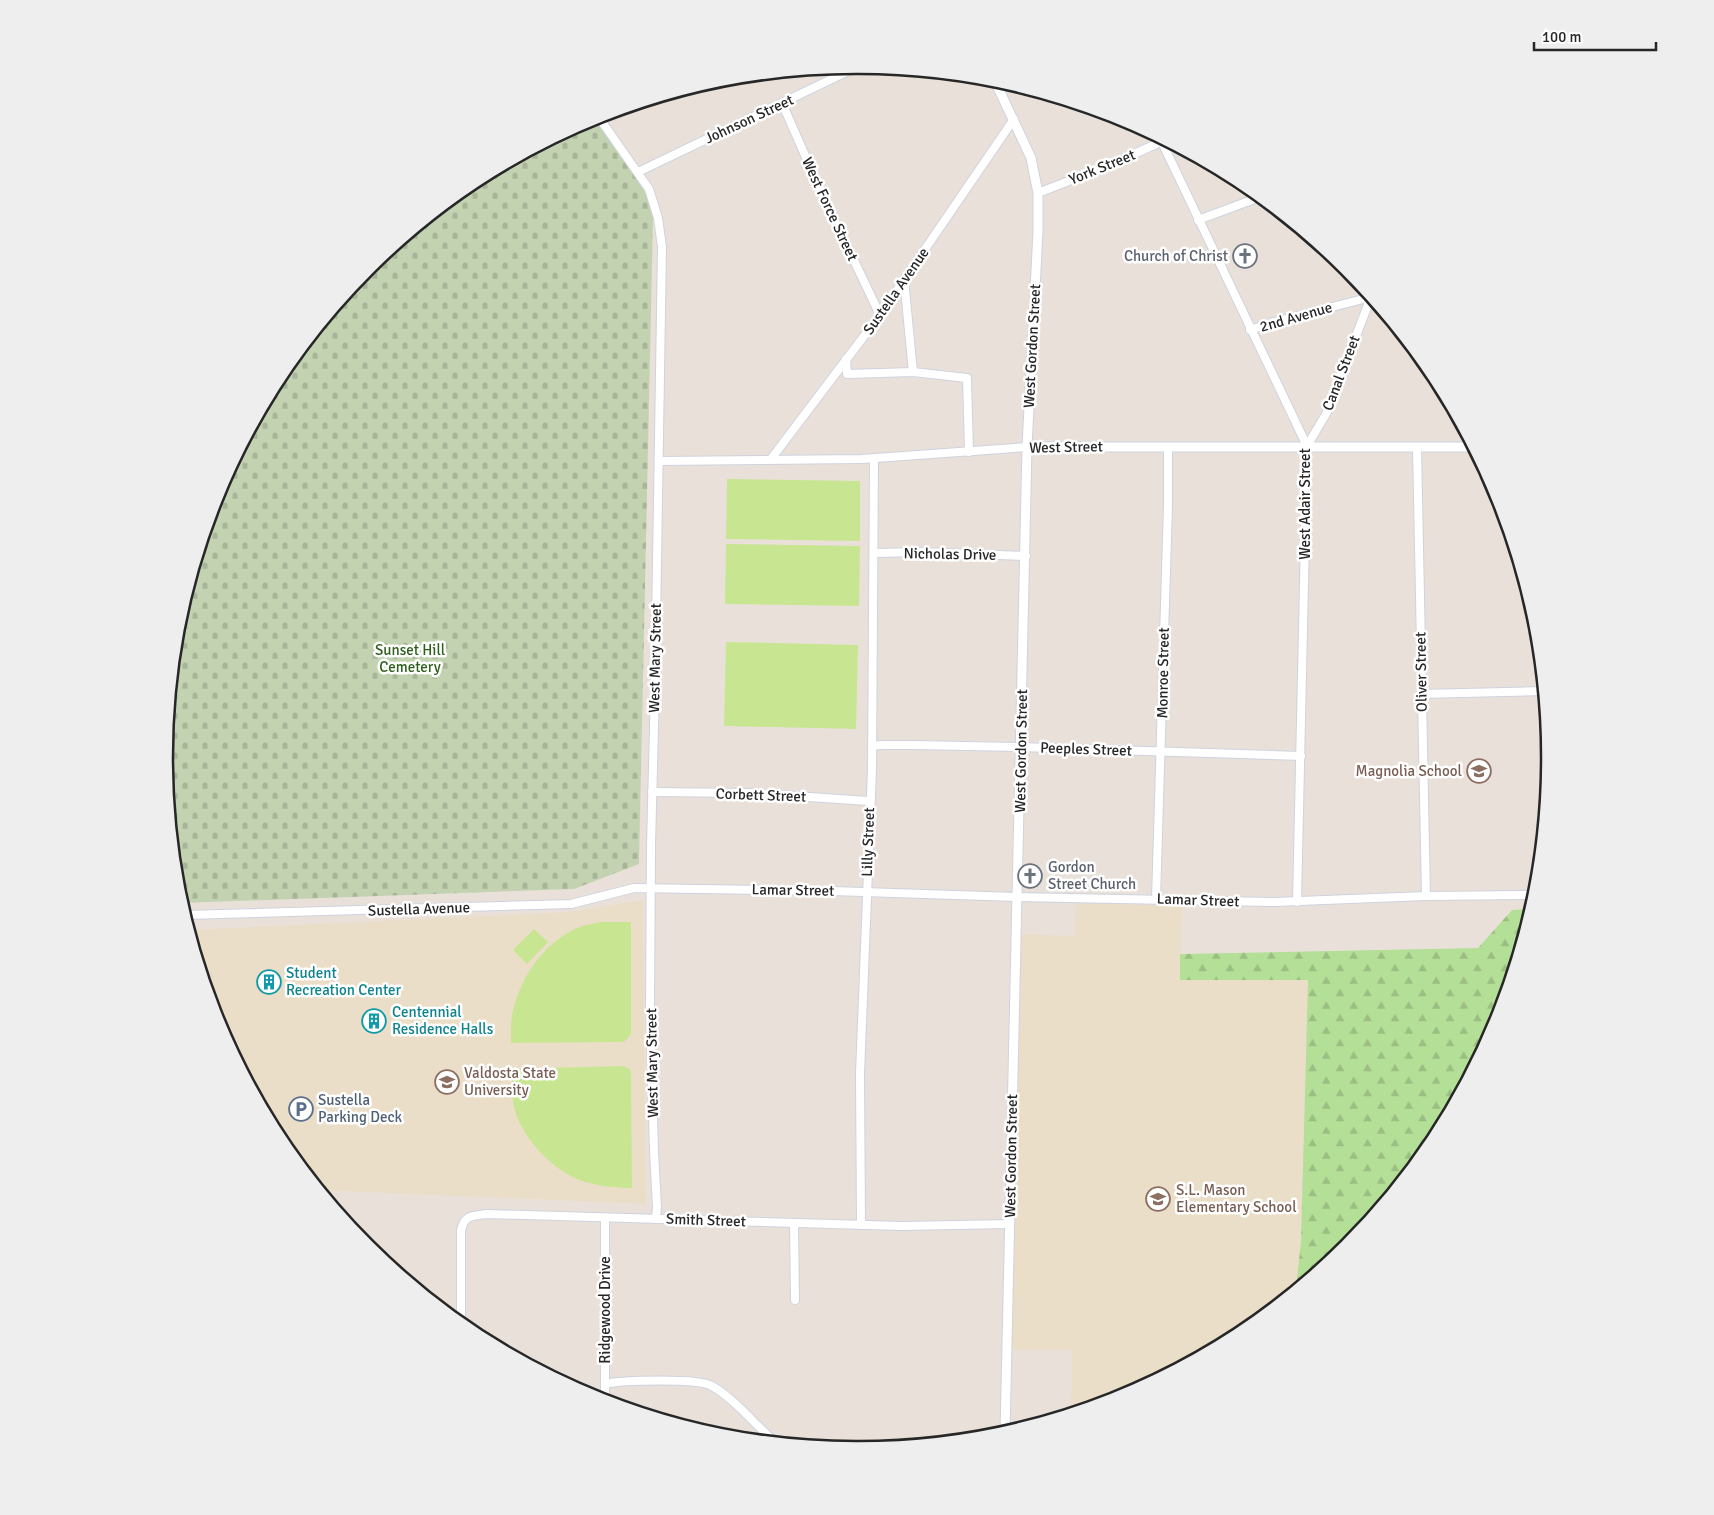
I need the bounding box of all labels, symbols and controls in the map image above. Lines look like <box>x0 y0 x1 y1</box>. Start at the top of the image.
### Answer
scale bar <box>1534 20 1656 52</box>
text: 100 m <box>1542 28 1582 46</box>
street label: Johnson Street <box>702 91 796 147</box>
street label: York Street <box>1066 146 1138 188</box>
street label: West Force Street <box>798 154 862 264</box>
church icon: Church of Christ <box>1232 243 1258 269</box>
street label: Sustella Avenue <box>859 244 933 338</box>
place label: Church of Christ <box>1124 247 1228 265</box>
street label: West Gordon Street <box>1020 284 1044 408</box>
street label: 2nd Avenue <box>1258 298 1334 336</box>
street label: Canal Street <box>1318 333 1364 413</box>
street label: West Street <box>1029 437 1103 457</box>
street label: West Adair Street <box>1296 448 1314 560</box>
street label: Nicholas Drive <box>903 544 997 564</box>
street label: West Mary Street <box>645 603 665 713</box>
street label: Monroe Street <box>1153 627 1173 719</box>
street label: Oliver Street <box>1411 632 1431 712</box>
park label: Sunset Hill Cemetery <box>375 641 445 676</box>
street label: West Gordon Street <box>1011 689 1031 813</box>
street label: Peeples Street <box>1040 738 1132 760</box>
school or university icon: Magnolia School <box>1466 758 1492 784</box>
place label: Magnolia School <box>1356 762 1462 780</box>
street label: Corbett Street <box>715 784 807 806</box>
street label: Lilly Street <box>858 807 878 877</box>
place label: Gordon Street Church <box>1048 858 1136 893</box>
church icon: Gordon Street Church <box>1017 863 1043 889</box>
street label: Lamar Street <box>751 880 835 900</box>
street label: Lamar Street <box>1156 890 1240 910</box>
street label: Sustella Avenue <box>368 898 470 920</box>
place label: Student Recreation Center <box>286 964 402 999</box>
building icon: Student Recreation Center <box>256 969 282 995</box>
place label: Centennial Residence Halls <box>392 1003 494 1038</box>
building icon: Centennial Residence Halls <box>361 1008 387 1034</box>
street label: West Mary Street <box>642 1008 662 1118</box>
place label: Valdosta State University <box>464 1064 556 1099</box>
school or university icon: Valdosta State University <box>434 1069 460 1095</box>
place label: Sustella Parking Deck <box>318 1091 403 1126</box>
street label: West Gordon Street <box>1001 1094 1021 1218</box>
parking icon: Sustella Parking Deck <box>288 1096 314 1122</box>
place label: S.L. Mason Elementary School <box>1176 1181 1297 1216</box>
school or university icon: S.L. Mason Elementary School <box>1145 1186 1171 1212</box>
street label: Smith Street <box>666 1210 746 1230</box>
street label: Ridgewood Drive <box>596 1256 614 1364</box>

